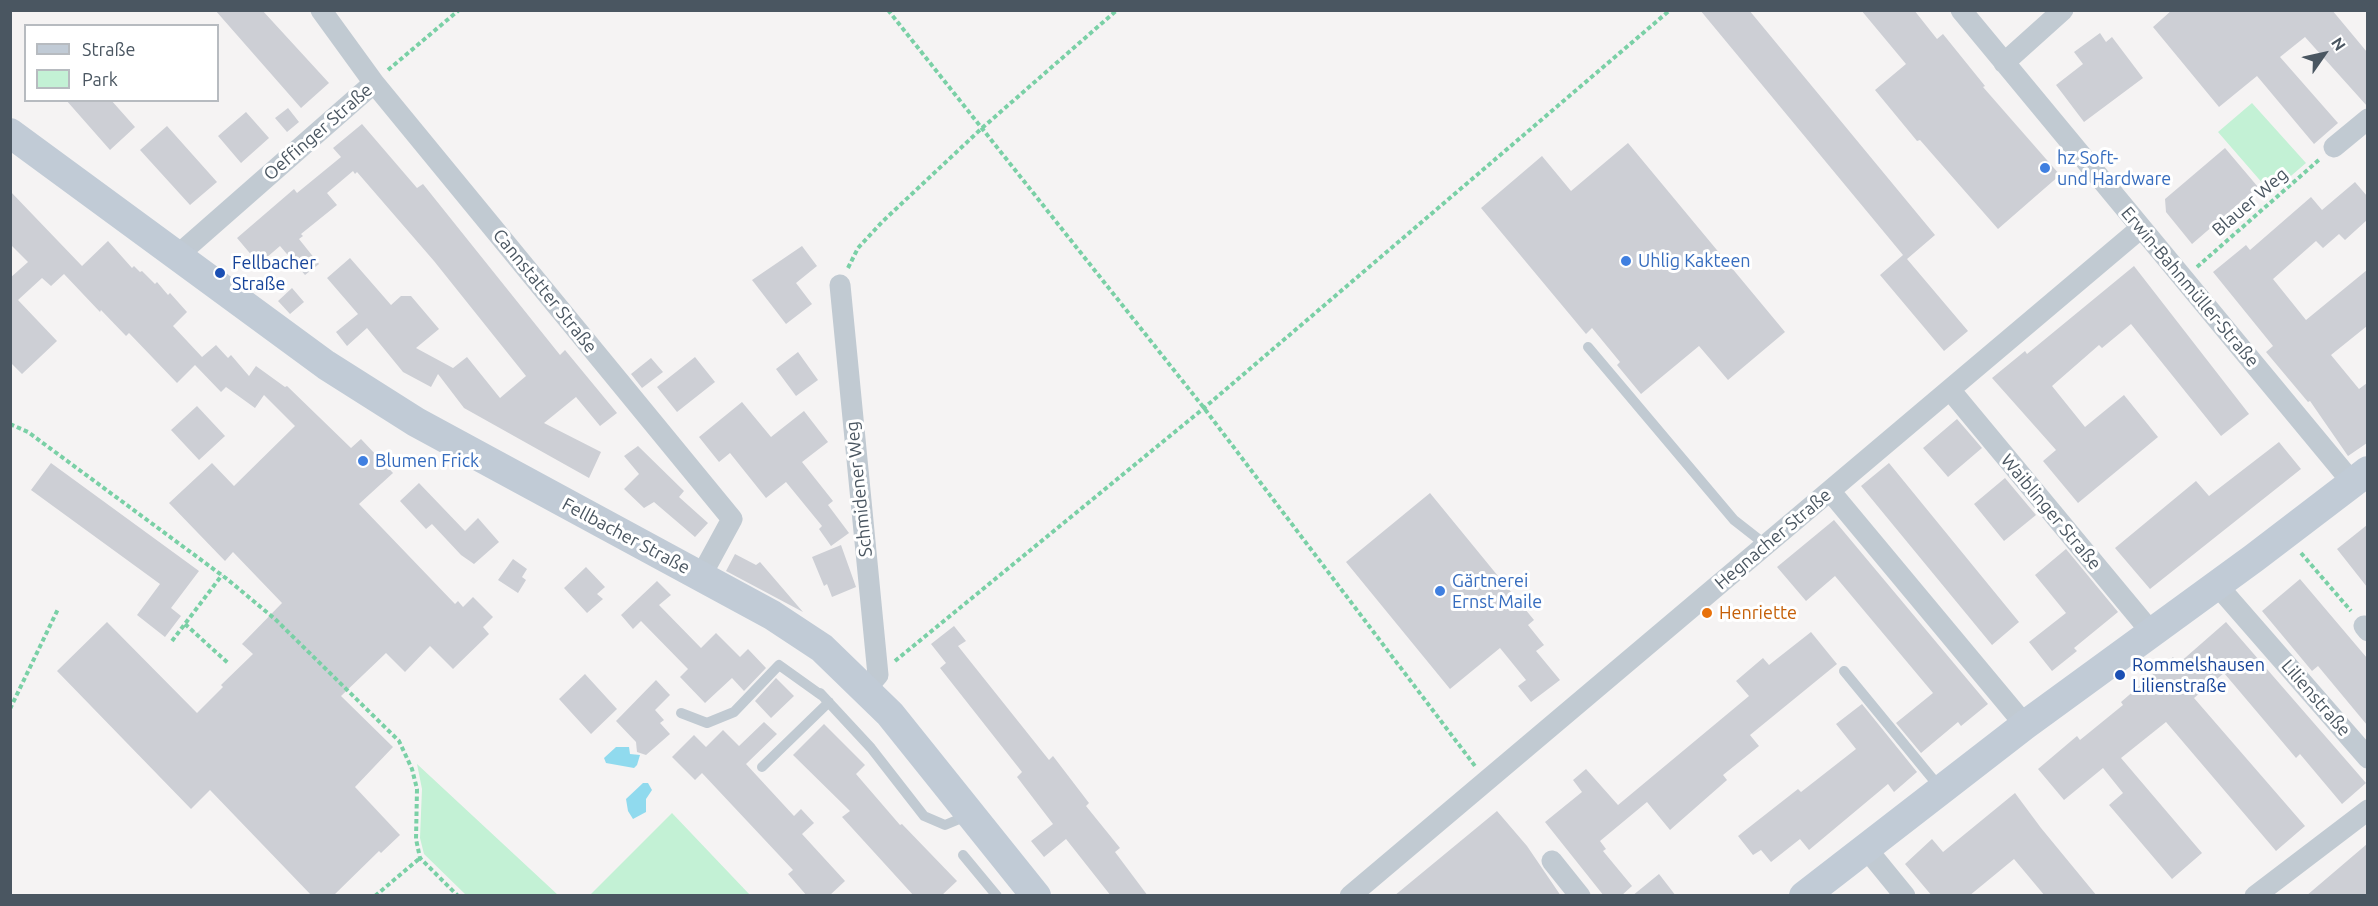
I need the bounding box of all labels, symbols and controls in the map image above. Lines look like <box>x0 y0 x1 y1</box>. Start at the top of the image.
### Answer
legend <box>24 24 219 102</box>
north arrow <box>2294 24 2354 84</box>
text: N <box>2328 34 2350 54</box>
text: Straße <box>82 39 135 59</box>
text: Park <box>82 69 118 89</box>
street label: Oeffinger Straße <box>259 79 377 185</box>
place label: hz Soft- und Hardware <box>2057 147 2171 190</box>
marker: hz Soft- und Hardware <box>2038 161 2052 175</box>
street label: Blauer Weg <box>2208 163 2292 241</box>
street label: Erwin-Bahnmüller-Straße <box>2117 202 2263 372</box>
street label: Cannstatter Straße <box>488 225 602 357</box>
place label: Uhlig Kakteen <box>1638 250 1751 272</box>
place label: Fellbacher Straße <box>232 252 316 294</box>
marker: Uhlig Kakteen <box>1619 254 1633 268</box>
marker: Fellbacher Straße <box>213 266 227 280</box>
street label: Schmidener Weg <box>841 420 877 558</box>
place label: Blumen Frick <box>375 450 479 472</box>
street label: Waiblinger Straße <box>1996 450 2106 574</box>
marker: Blumen Frick <box>356 454 370 468</box>
street label: Hegnacher Straße <box>1710 484 1836 594</box>
street label: Fellbacher Straße <box>558 493 694 579</box>
place label: Gärtnerei Ernst Maile <box>1452 570 1542 612</box>
marker: Gärtnerei Ernst Maile <box>1433 584 1447 598</box>
place label: Henriette <box>1719 602 1797 624</box>
marker: Henriette <box>1700 606 1714 620</box>
place label: Rommelshausen Lilienstraße <box>2132 654 2265 696</box>
street label: Lilienstraße <box>2277 655 2355 741</box>
marker: Rommelshausen Lilienstraße <box>2113 668 2127 682</box>

